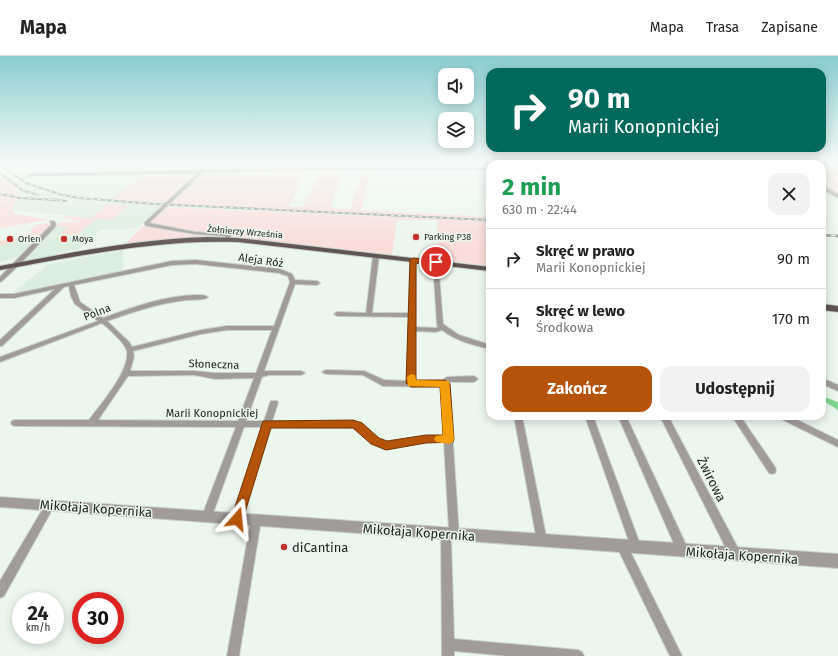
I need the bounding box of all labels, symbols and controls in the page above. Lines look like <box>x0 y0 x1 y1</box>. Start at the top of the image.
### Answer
text: Mapa <box>20 16 67 39</box>
text: Mapa <box>650 19 684 36</box>
text: Trasa <box>706 19 739 36</box>
text: Zapisane <box>761 19 818 36</box>
map controls <box>438 68 474 148</box>
button: sound <box>438 68 474 104</box>
text: 90 m <box>568 82 630 115</box>
icon: right <box>502 84 554 136</box>
button: layers <box>438 112 474 148</box>
text: Marii Konopnickiej <box>568 116 720 138</box>
text: 2 min <box>502 173 561 201</box>
button: close <box>768 173 810 215</box>
text: 630 m · 22:44 <box>502 202 577 217</box>
street label: Żołnierzy Września <box>207 224 283 240</box>
marker: Parking P38 <box>411 232 421 242</box>
place label: Parking P38 <box>424 232 471 242</box>
marker: Orlen <box>5 234 15 244</box>
place label: Orlen <box>18 234 40 244</box>
marker: Moya <box>59 234 69 244</box>
place label: Moya <box>72 234 94 244</box>
text: Skręć w prawo <box>536 242 635 260</box>
pin <box>419 245 453 279</box>
icon: right <box>502 248 524 270</box>
text: 90 m <box>777 250 810 268</box>
street label: Aleja Róż <box>238 251 284 270</box>
icon: arrive <box>425 251 447 273</box>
text: Marii Konopnickiej <box>536 260 646 275</box>
street label: Polna <box>82 301 113 324</box>
text: Skręć w lewo <box>536 302 625 320</box>
icon: left <box>502 308 524 330</box>
text: 170 m <box>772 310 810 328</box>
text: Środkowa <box>536 320 593 335</box>
street label: Słoneczna <box>188 357 240 372</box>
button: Zakończ <box>502 366 652 412</box>
button: Udostępnij <box>660 366 810 412</box>
street label: Marii Konopnickiej <box>166 407 258 420</box>
street label: Żwirowa <box>694 454 729 504</box>
street label: Mikołaja Kopernika <box>39 497 153 520</box>
position arrow <box>216 498 258 540</box>
street label: Mikołaja Kopernika <box>362 521 476 544</box>
place label: diCantina <box>292 540 348 555</box>
marker: diCantina <box>279 542 289 552</box>
street label: Mikołaja Kopernika <box>685 544 799 567</box>
speed limit sign: 30 <box>72 592 124 644</box>
text: 24 <box>27 601 49 625</box>
text: km/h <box>26 622 50 634</box>

